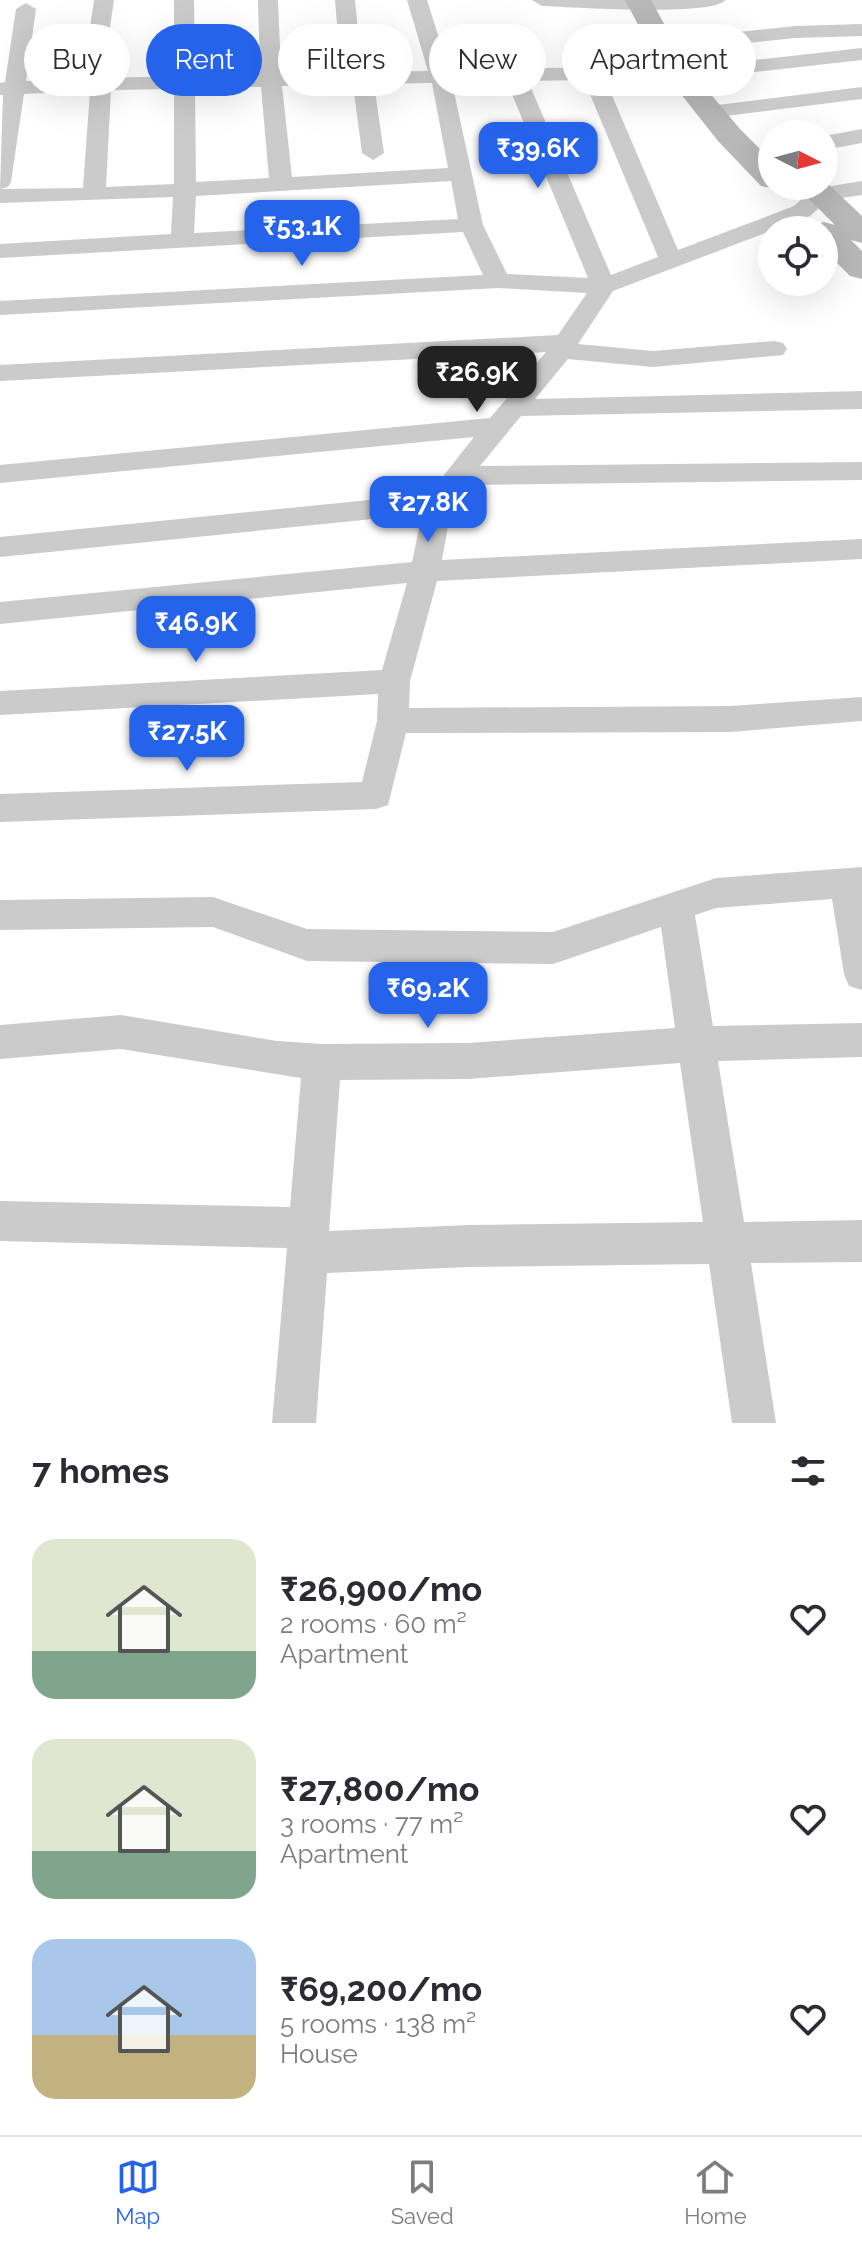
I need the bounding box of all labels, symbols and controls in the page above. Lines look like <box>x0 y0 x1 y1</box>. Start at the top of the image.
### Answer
chip: Buy <box>24 24 130 96</box>
chip: Rent <box>146 24 262 96</box>
chip: Filters <box>278 24 413 96</box>
chip: New <box>429 24 546 96</box>
chip: Apartment <box>562 24 756 96</box>
north arrow <box>758 120 838 200</box>
map controls <box>758 120 838 296</box>
pin: ₹39.6K <box>473 122 603 190</box>
text: ₹39.6K <box>497 133 579 163</box>
pin: ₹53.1K <box>237 200 367 268</box>
text: ₹53.1K <box>263 211 341 241</box>
button: locate <box>758 216 838 296</box>
pin: ₹26.9K <box>412 346 542 414</box>
text: ₹26.9K <box>436 357 518 387</box>
pin: ₹27.8K <box>363 476 493 544</box>
text: ₹27.8K <box>388 487 468 517</box>
pin: ₹46.9K <box>131 596 261 664</box>
text: ₹46.9K <box>154 607 238 637</box>
pin: ₹27.5K <box>122 705 252 773</box>
text: ₹27.5K <box>147 716 227 746</box>
pin: ₹69.2K <box>363 962 493 1030</box>
text: ₹69.2K <box>387 973 469 1003</box>
icon: filters <box>786 1449 830 1493</box>
text: 7 homes <box>32 1451 169 1491</box>
text: ₹26,900/mo <box>280 1569 482 1609</box>
icon: home <box>96 1571 192 1667</box>
icon: heart <box>786 1597 830 1641</box>
text: 2 rooms · 60 m² <box>280 1609 467 1639</box>
text: Apartment <box>280 1639 409 1669</box>
text: ₹27,800/mo <box>280 1769 479 1809</box>
icon: home <box>96 1771 192 1867</box>
icon: heart <box>786 1797 830 1841</box>
text: 3 rooms · 77 m² <box>280 1809 463 1839</box>
text: Apartment <box>280 1839 409 1869</box>
text: ₹69,200/mo <box>280 1969 482 2009</box>
icon: home <box>96 1971 192 2067</box>
icon: heart <box>786 1997 830 2041</box>
text: 5 rooms · 138 m² <box>280 2009 476 2039</box>
text: House <box>280 2039 358 2069</box>
tab: Map <box>115 2155 160 2229</box>
tab: Saved <box>391 2155 454 2229</box>
tab: Home <box>684 2155 747 2229</box>

